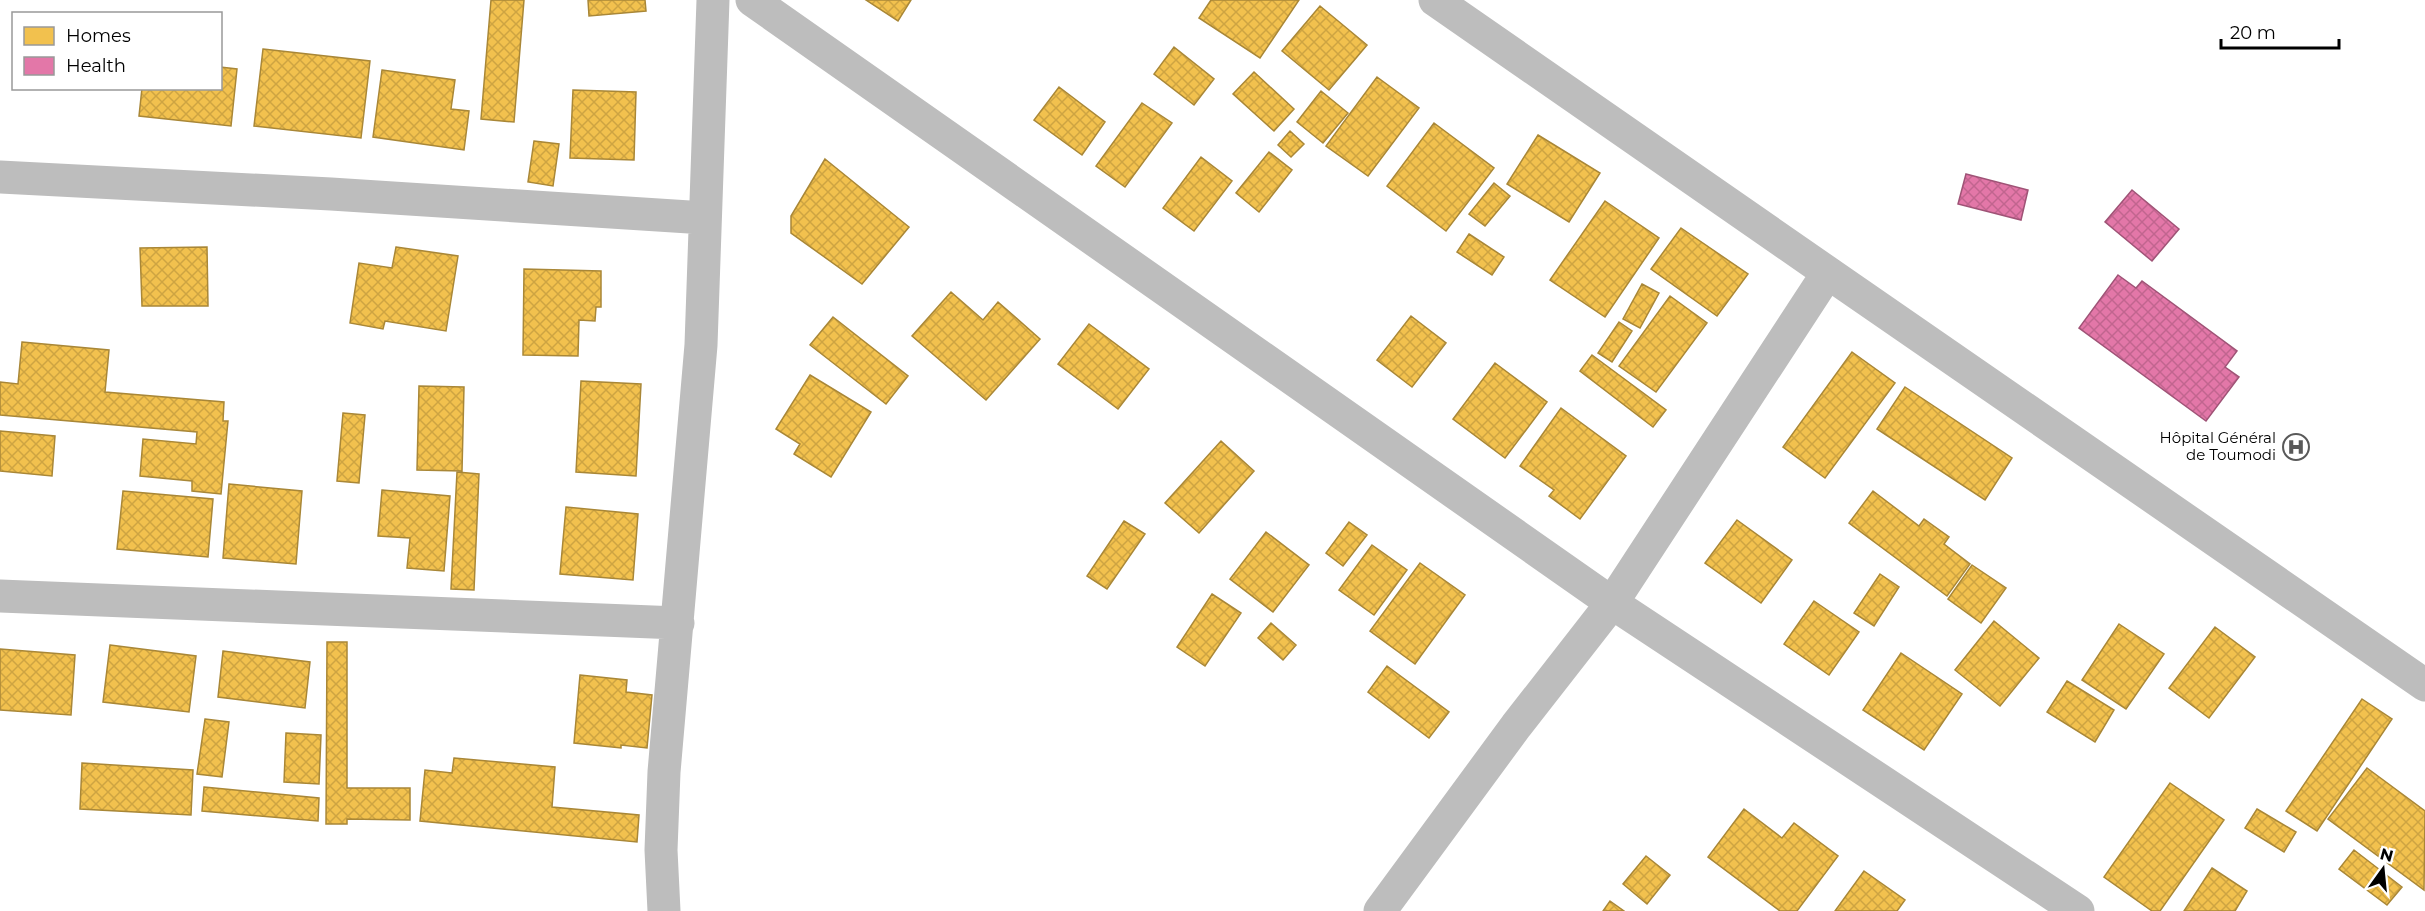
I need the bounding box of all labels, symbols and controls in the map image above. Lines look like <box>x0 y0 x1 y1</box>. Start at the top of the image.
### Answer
legend <box>12 12 222 90</box>
scale bar <box>2221 12 2340 50</box>
text: 20 m <box>2230 22 2276 44</box>
text: Homes <box>66 25 131 47</box>
text: Health <box>66 55 126 77</box>
place label: Hôpital Général de Toumodi <box>2160 428 2276 464</box>
hospital icon: Hôpital Général de Toumodi <box>2281 432 2311 462</box>
north arrow <box>2353 839 2413 899</box>
text: N <box>2378 844 2395 866</box>

